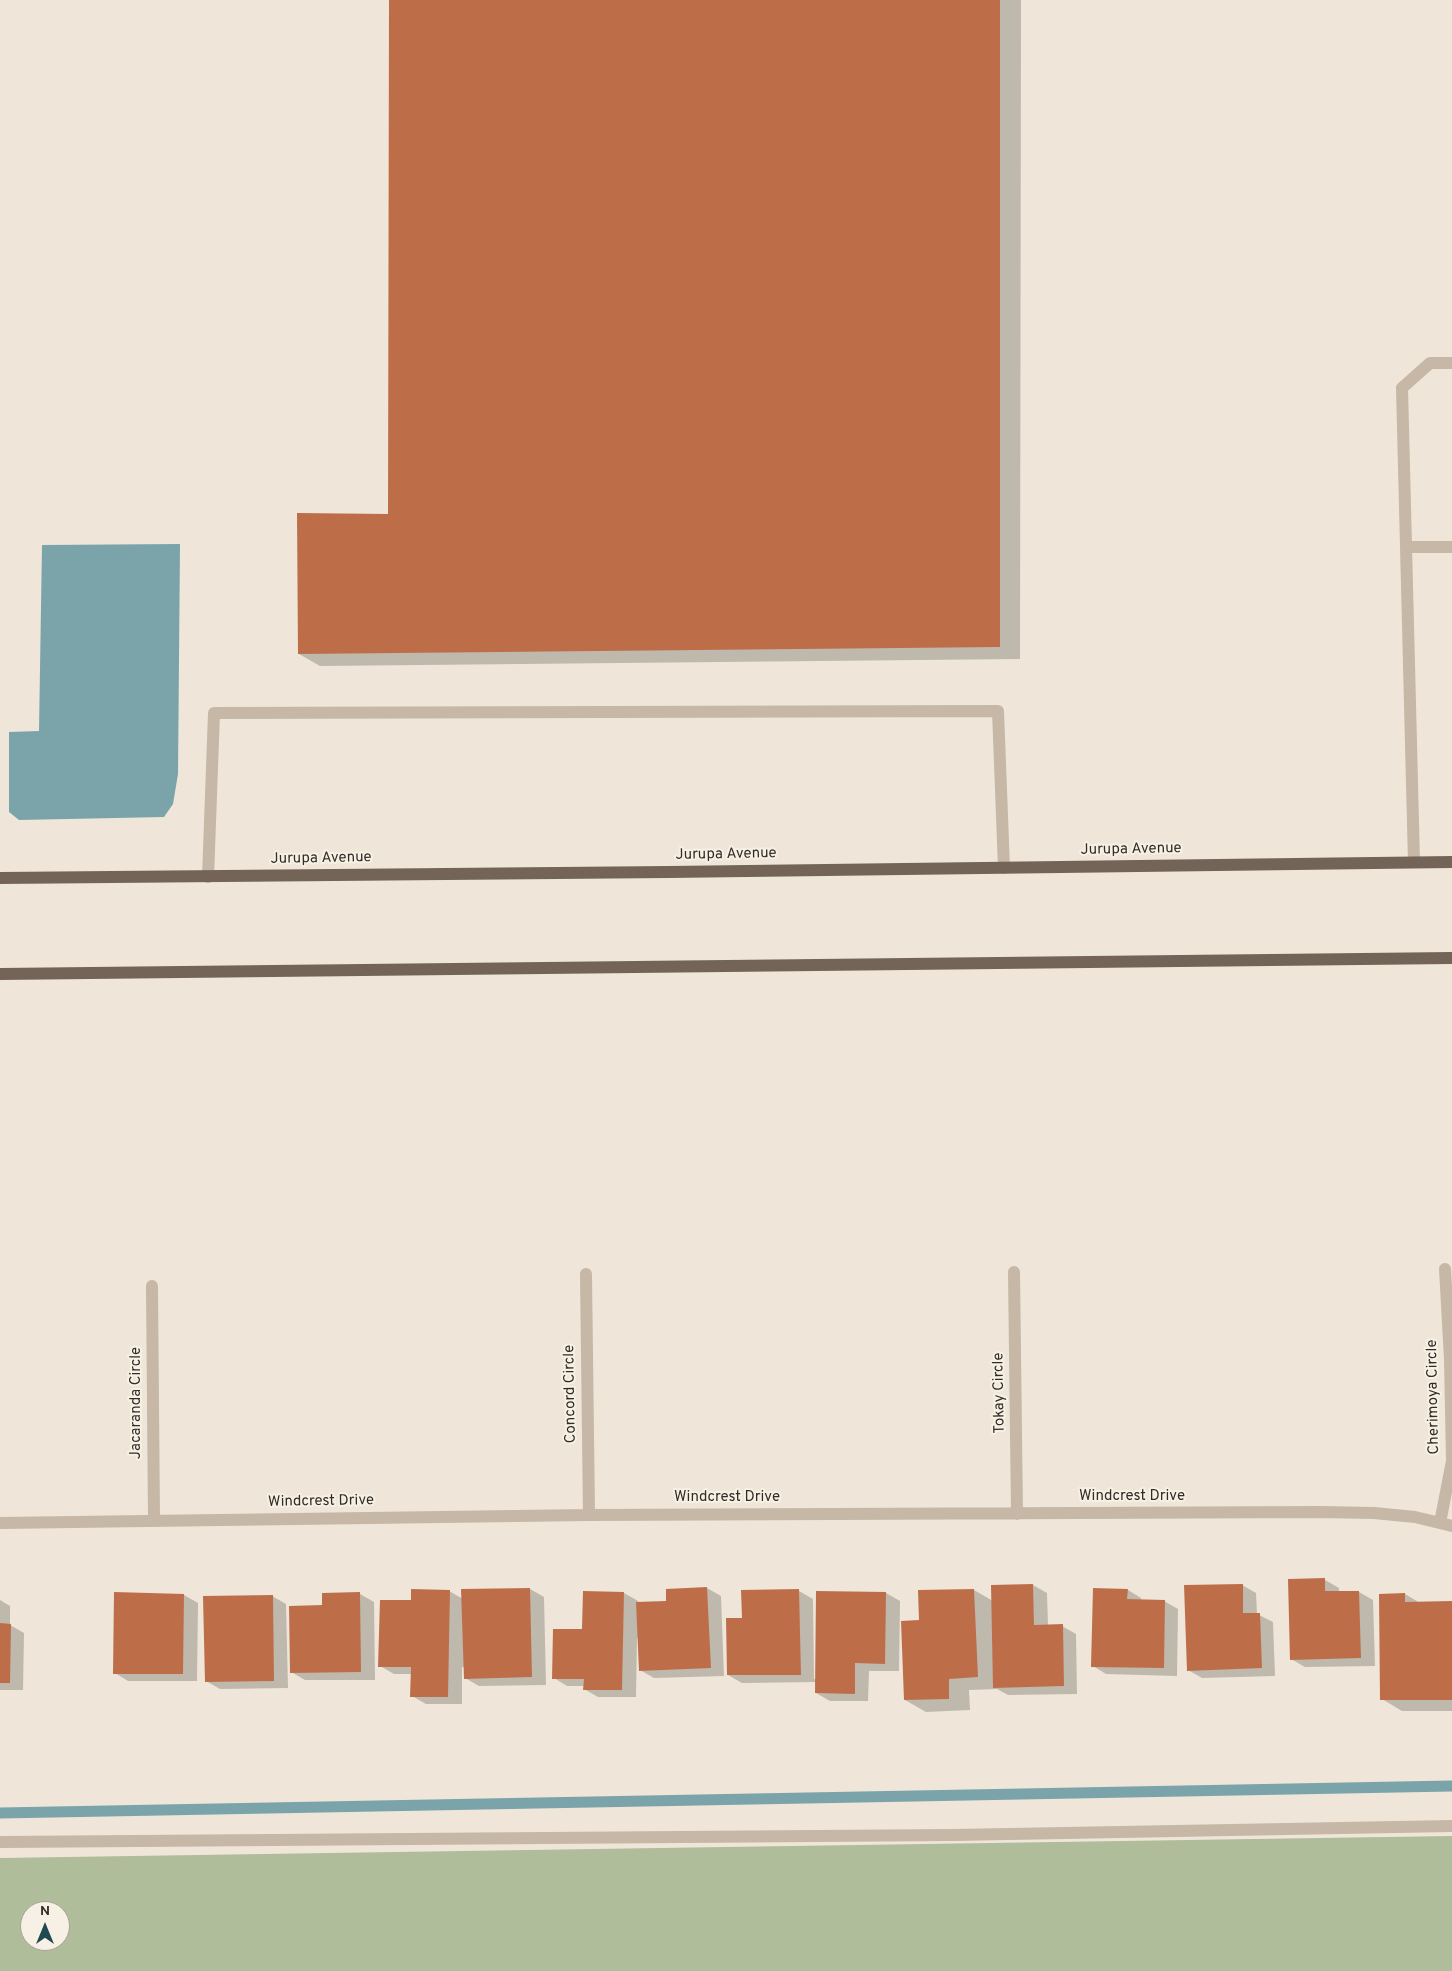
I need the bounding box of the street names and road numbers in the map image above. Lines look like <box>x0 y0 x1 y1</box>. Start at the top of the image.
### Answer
street label: Jurupa Avenue <box>1080 840 1182 860</box>
street label: Jurupa Avenue <box>675 845 777 865</box>
street label: Jurupa Avenue <box>270 849 372 869</box>
street label: Cherimoya Circle <box>1424 1339 1444 1455</box>
street label: Concord Circle <box>561 1345 581 1443</box>
street label: Jacaranda Circle <box>128 1347 146 1459</box>
street label: Tokay Circle <box>990 1352 1010 1434</box>
street label: Windcrest Drive <box>1079 1488 1185 1506</box>
street label: Windcrest Drive <box>674 1489 780 1507</box>
street label: Windcrest Drive <box>268 1492 374 1512</box>

